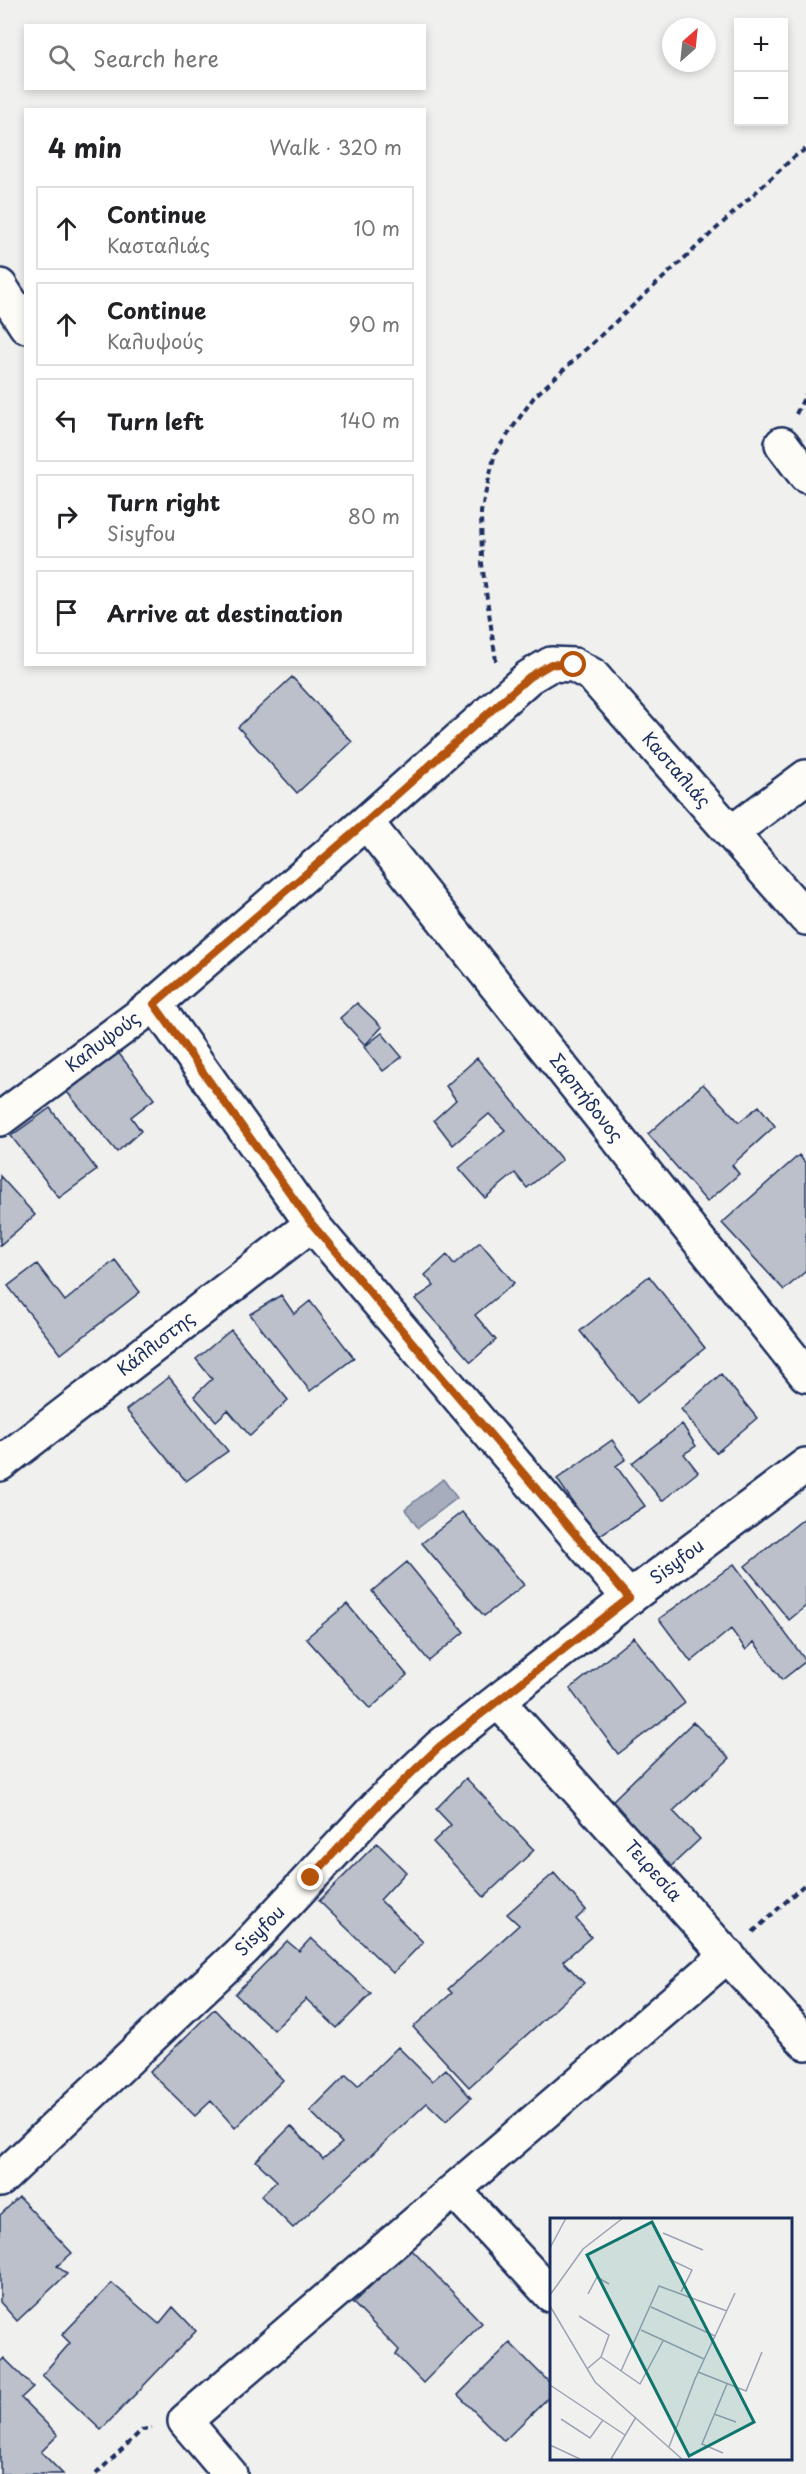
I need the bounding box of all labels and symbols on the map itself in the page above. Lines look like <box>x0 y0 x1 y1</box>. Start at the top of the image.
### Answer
north arrow <box>662 18 716 72</box>
route start <box>560 651 586 677</box>
street label: Κασταλιάς <box>637 725 718 813</box>
street label: Καλυψούς <box>59 1004 145 1078</box>
street label: Σαρπήδονος <box>544 1047 630 1147</box>
street label: Κάλλιστης <box>110 1304 200 1382</box>
street label: Sisyfou <box>643 1531 709 1590</box>
street label: Τειρεσία <box>619 1833 690 1907</box>
route end <box>297 1864 323 1890</box>
street label: Sisyfou <box>228 1898 290 1962</box>
inset map <box>550 2218 791 2459</box>

